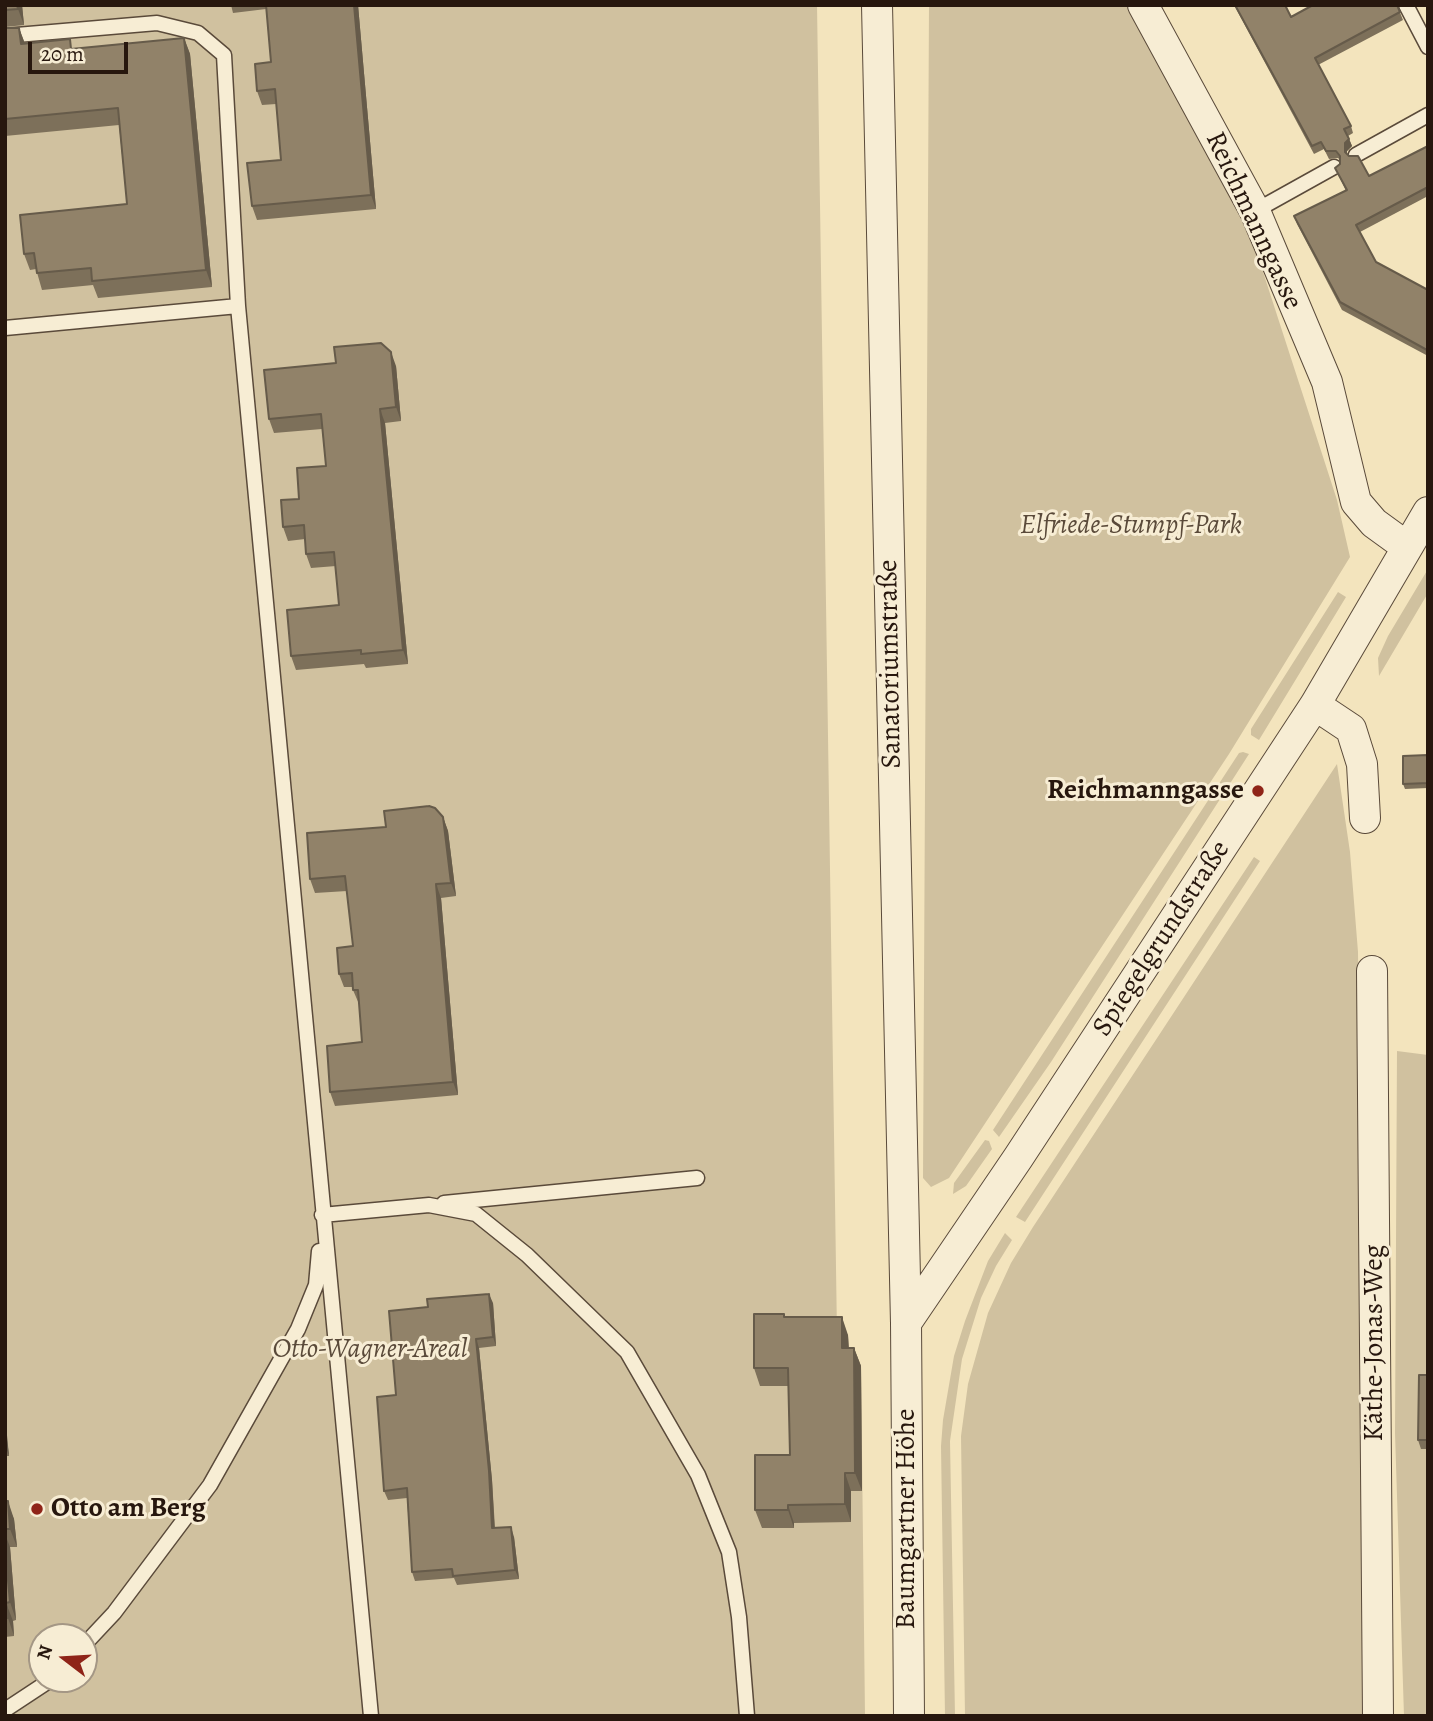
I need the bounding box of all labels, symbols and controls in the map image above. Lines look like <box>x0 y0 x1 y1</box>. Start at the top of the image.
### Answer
scale bar <box>32 28 131 72</box>
text: 20 m <box>41 40 84 68</box>
street label: Reichmanngasse <box>1197 127 1309 315</box>
park label: Elfriede-Stumpf-Park <box>1020 509 1242 543</box>
street label: Sanatoriumstraße <box>872 559 910 769</box>
place label: Reichmanngasse <box>1047 774 1244 808</box>
marker: Reichmanngasse <box>1250 783 1266 799</box>
street label: Spiegelgrundstraße <box>1086 835 1238 1043</box>
street label: Käthe-Jonas-Weg <box>1358 1244 1392 1442</box>
park label: Otto-Wagner-Areal <box>272 1333 468 1367</box>
street label: Baumgartner Höhe <box>890 1408 924 1630</box>
place label: Otto am Berg <box>51 1492 206 1526</box>
marker: Otto am Berg <box>29 1501 45 1517</box>
north arrow <box>28 1623 98 1693</box>
text: N <box>30 1642 59 1663</box>

